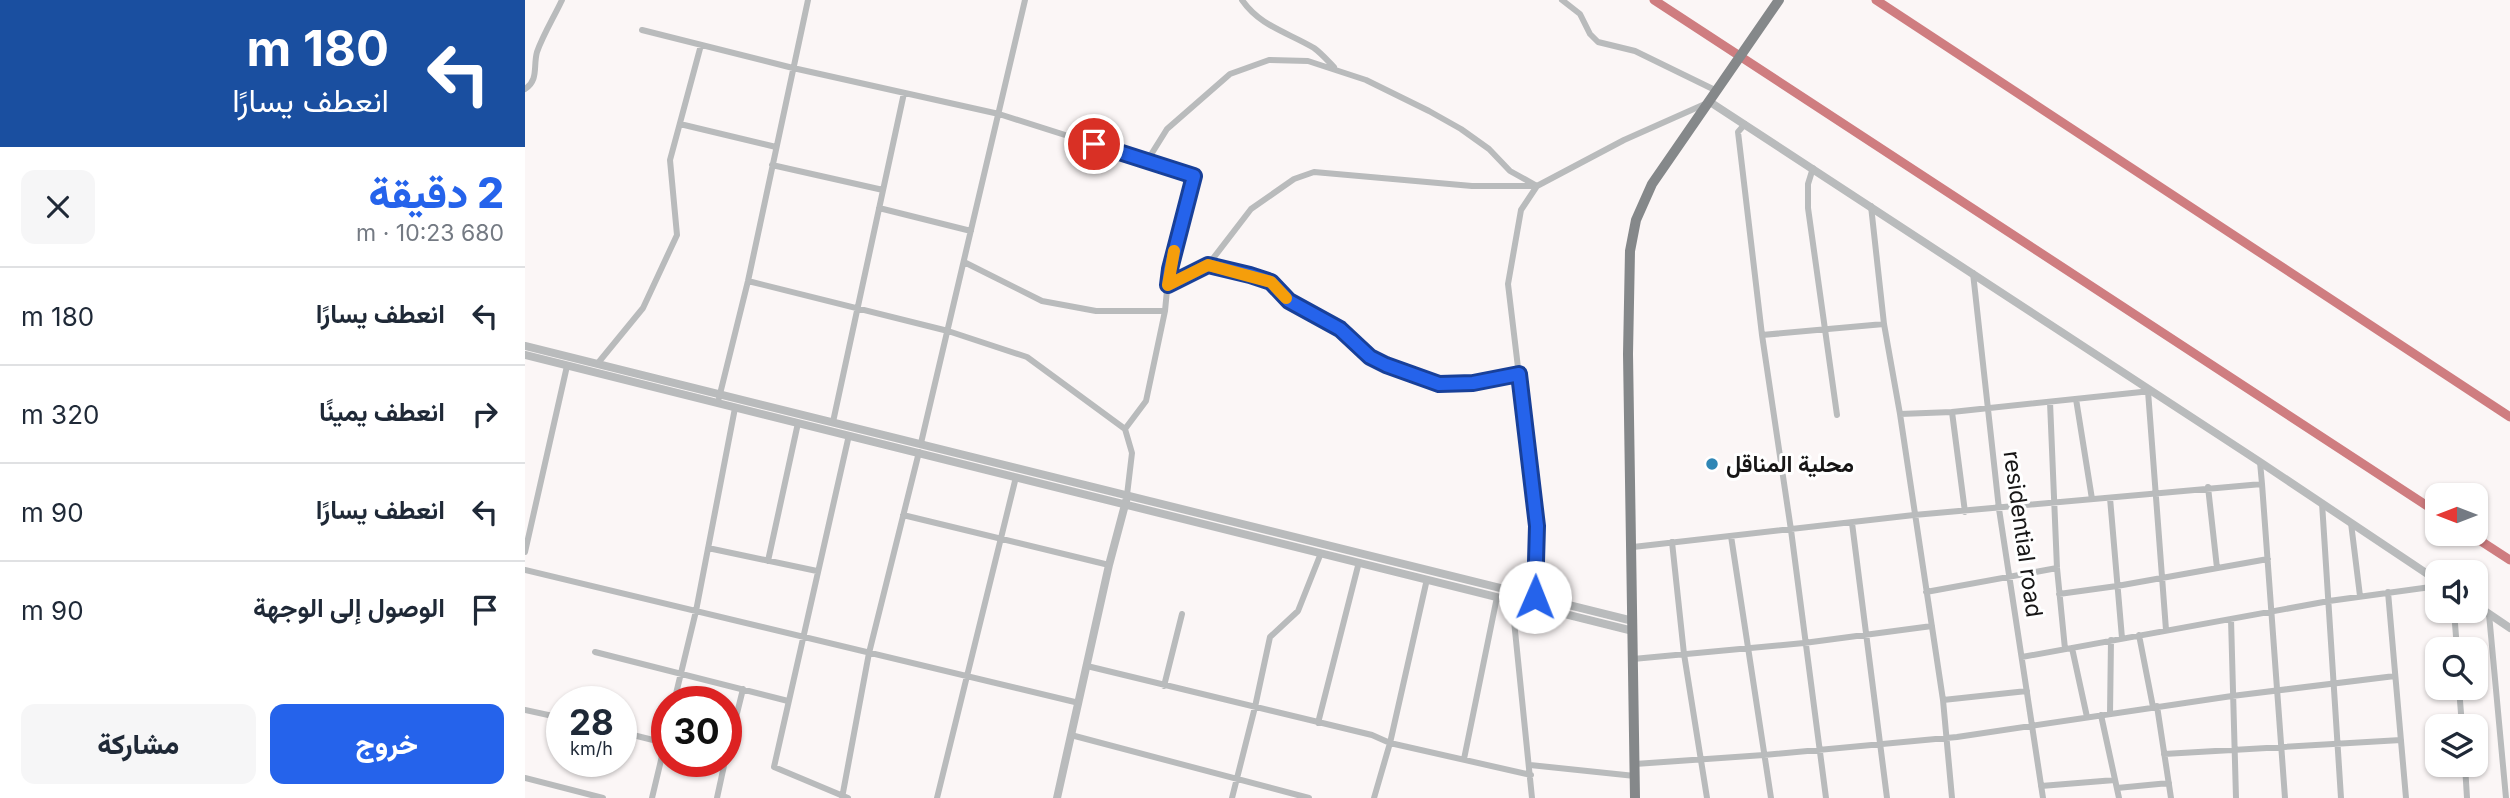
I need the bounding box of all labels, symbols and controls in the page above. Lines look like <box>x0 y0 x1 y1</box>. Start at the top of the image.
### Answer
text: 180 m <box>247 19 389 78</box>
icon: left <box>413 28 504 119</box>
text: انعطف يسارًا <box>232 81 389 120</box>
pin <box>1064 114 1124 174</box>
icon: arrive <box>1075 125 1113 163</box>
text: 2 دقيقة <box>369 167 504 218</box>
button: close <box>21 170 95 244</box>
text: 680 m · 10:23 <box>356 219 504 247</box>
icon: left <box>466 297 504 335</box>
text: انعطف يسارًا <box>316 298 445 329</box>
text: 180 m <box>21 301 94 332</box>
icon: right <box>466 395 504 433</box>
text: انعطف يمينًا <box>319 396 445 427</box>
text: 320 m <box>21 399 99 430</box>
street label: residential road <box>1997 449 2049 619</box>
place label: محلية المناقل <box>1726 450 1854 478</box>
marker: محلية المناقل <box>1704 456 1720 472</box>
north arrow <box>2425 483 2489 546</box>
map controls <box>2425 483 2488 777</box>
icon: left <box>466 493 504 531</box>
text: انعطف يسارًا <box>316 494 445 525</box>
text: 90 m <box>21 497 84 528</box>
position arrow <box>1498 560 1572 634</box>
button: sound <box>2425 560 2488 623</box>
icon: arrive <box>466 591 504 629</box>
text: الوصول إلى الوجهة <box>253 592 445 623</box>
text: 90 m <box>21 595 84 626</box>
button: search <box>2425 637 2488 700</box>
speed limit sign: 30 <box>651 686 742 777</box>
text: 28 <box>569 701 614 743</box>
button: مشاركة <box>21 704 256 784</box>
button: خروج <box>270 704 504 784</box>
button: layers <box>2425 714 2488 777</box>
text: km/h <box>570 738 613 759</box>

